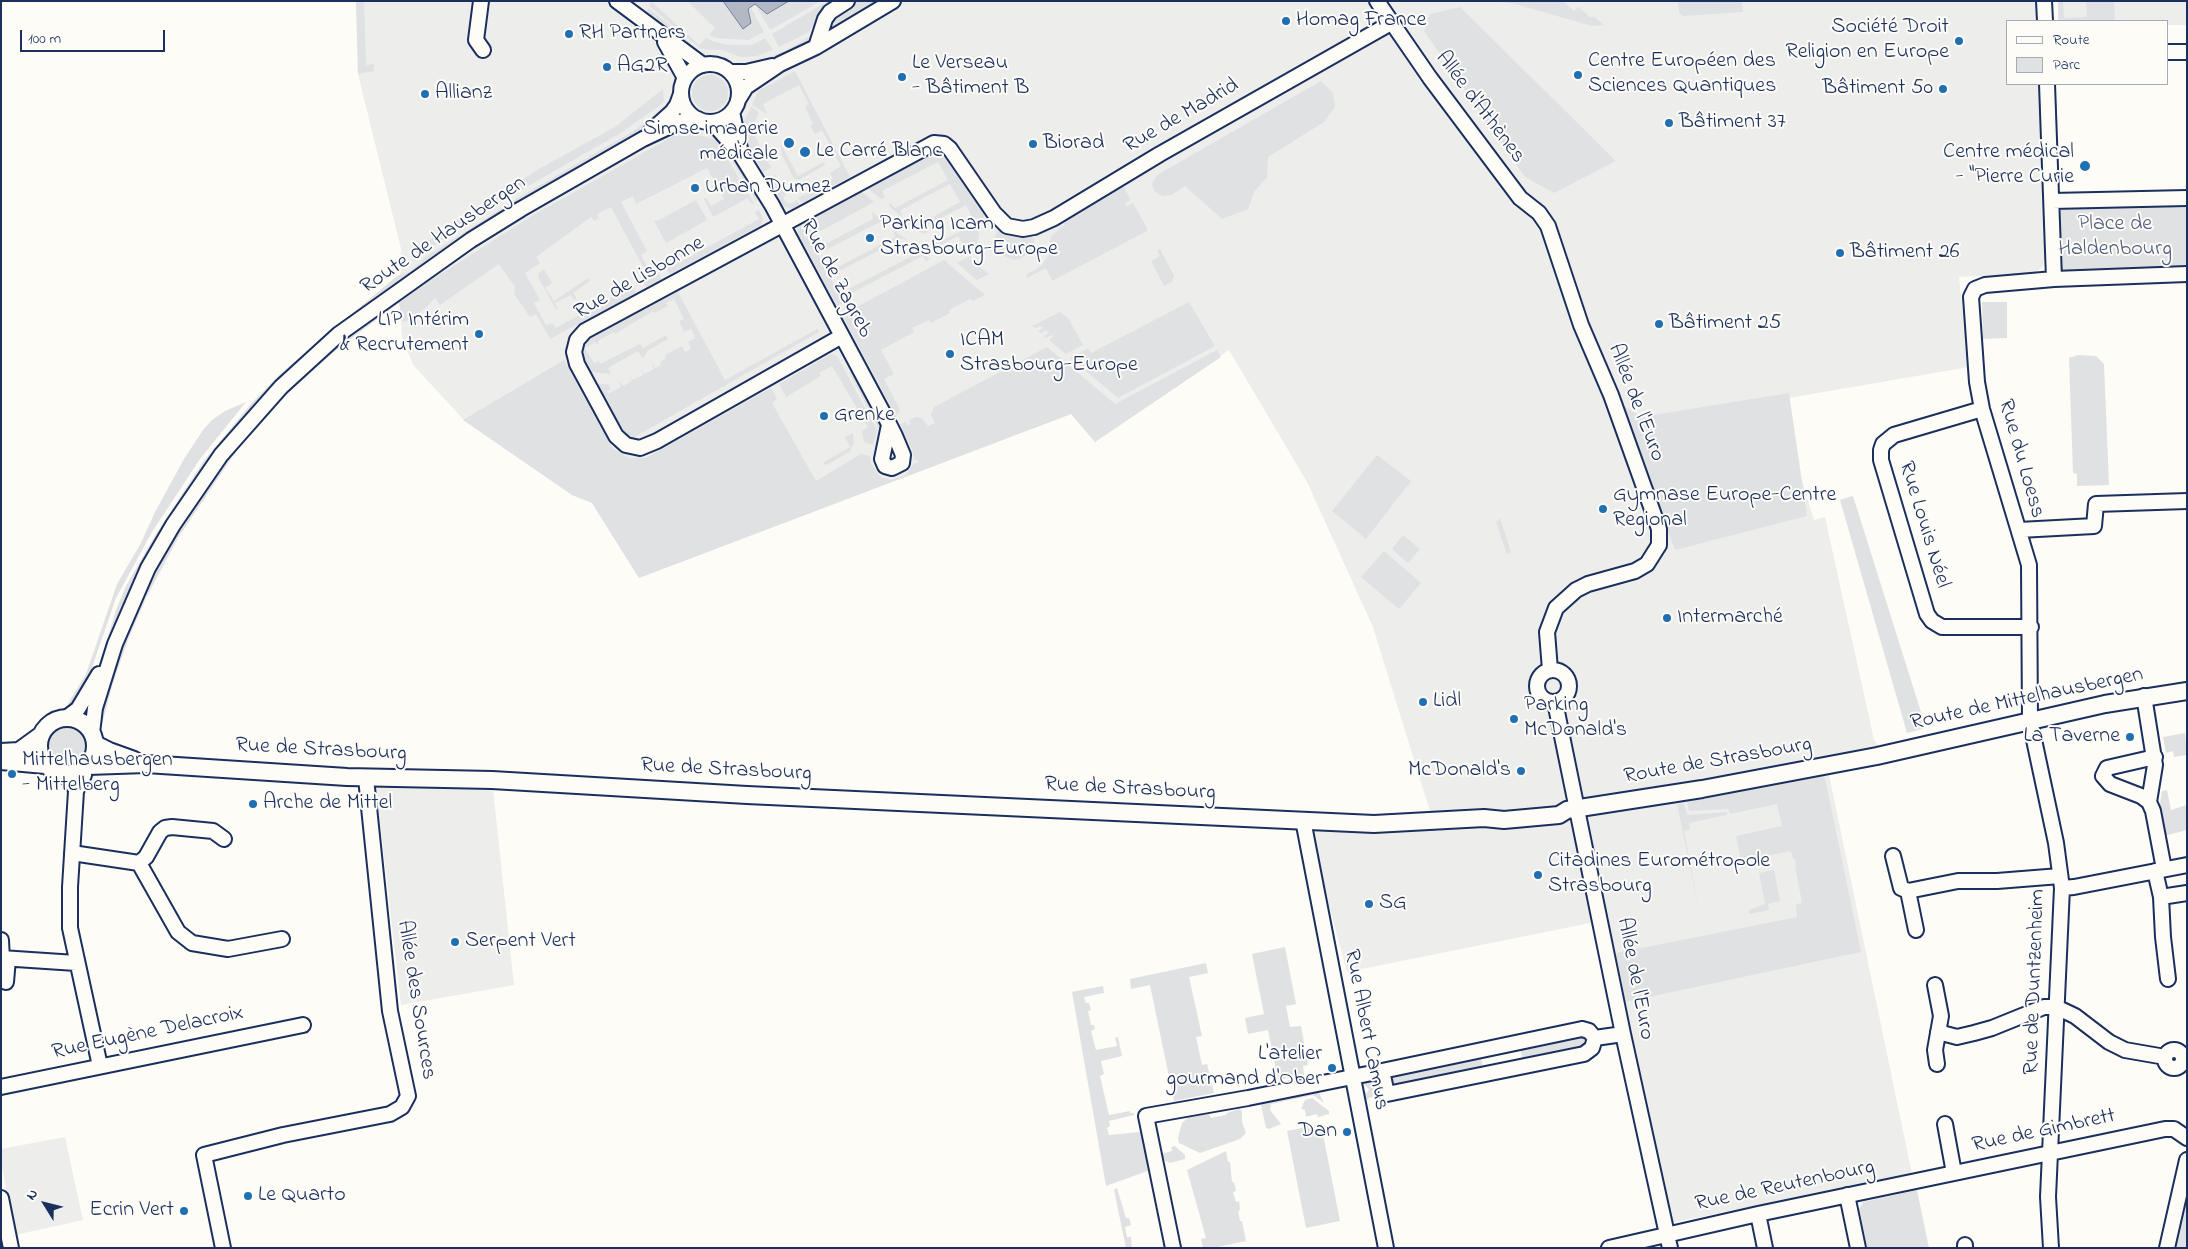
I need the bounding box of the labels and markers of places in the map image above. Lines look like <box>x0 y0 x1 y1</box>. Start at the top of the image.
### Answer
place label: Homag France <box>1296 8 1426 34</box>
marker: Homag France <box>1280 15 1292 27</box>
place label: Société Droit Religion en Europe <box>1786 15 1949 66</box>
place label: RH Partners <box>579 21 686 47</box>
marker: RH Partners <box>563 28 575 40</box>
marker: Société Droit Religion en Europe <box>1953 35 1965 47</box>
place label: Centre Européen des Sciences Quantiques <box>1588 49 1776 100</box>
place label: Le Verseau - Bâtiment B <box>912 51 1029 102</box>
place label: AG2R <box>617 54 667 80</box>
marker: AG2R <box>601 61 613 73</box>
marker: Centre Européen des Sciences Quantiques <box>1572 69 1584 81</box>
marker: Le Verseau - Bâtiment B <box>896 71 908 83</box>
place label: Bâtiment 50 <box>1822 76 1933 102</box>
place label: Allianz <box>435 81 492 107</box>
marker: Bâtiment 50 <box>1937 83 1949 95</box>
marker: Allianz <box>419 88 431 100</box>
place label: Bâtiment 37 <box>1679 110 1786 136</box>
place label: Simse imagerie médicale <box>643 117 778 168</box>
marker: Bâtiment 37 <box>1663 117 1675 129</box>
place label: Biorad <box>1043 131 1104 157</box>
marker: Simse imagerie médicale <box>782 136 796 150</box>
marker: Biorad <box>1027 138 1039 150</box>
place label: Le Carré Blanc <box>816 139 942 165</box>
place label: Centre médical - "Pierre Curie <box>1943 140 2074 192</box>
marker: Le Carré Blanc <box>798 145 812 159</box>
marker: Centre médical - "Pierre Curie <box>2078 159 2092 173</box>
place label: Urban Dumez <box>705 175 830 201</box>
marker: Urban Dumez <box>689 182 701 194</box>
place label: Parking Icam Strasbourg-Europe <box>880 212 1058 264</box>
marker: Parking Icam Strasbourg-Europe <box>864 232 876 244</box>
place label: Bâtiment 26 <box>1850 240 1959 266</box>
marker: Bâtiment 26 <box>1834 247 1846 259</box>
place label: LIP Intérim & Recrutement <box>340 308 469 360</box>
place label: Bâtiment 25 <box>1669 311 1781 337</box>
marker: Bâtiment 25 <box>1653 318 1665 330</box>
marker: LIP Intérim & Recrutement <box>473 328 485 340</box>
place label: ICAM Strasbourg-Europe <box>960 328 1138 380</box>
marker: ICAM Strasbourg-Europe <box>944 348 956 360</box>
place label: Grenke <box>834 403 895 429</box>
marker: Grenke <box>818 410 830 422</box>
place label: Gymnase Europe-Centre Regional <box>1613 483 1836 534</box>
marker: Gymnase Europe-Centre Regional <box>1597 503 1609 515</box>
place label: Intermarché <box>1677 605 1783 631</box>
marker: Intermarché <box>1661 612 1673 624</box>
place label: Lidl <box>1433 689 1461 715</box>
place label: Parking McDonald's <box>1524 693 1627 744</box>
marker: Lidl <box>1417 696 1429 708</box>
marker: Parking McDonald's <box>1508 713 1520 725</box>
place label: La Taverne <box>2023 724 2120 750</box>
marker: La Taverne <box>2124 731 2136 743</box>
place label: Mittelhausbergen - Mittelberg <box>22 748 173 799</box>
place label: McDonald's <box>1408 758 1511 784</box>
marker: McDonald's <box>1515 765 1527 777</box>
marker: Mittelhausbergen - Mittelberg <box>6 768 18 780</box>
place label: Arche de Mittel <box>263 791 392 817</box>
marker: Arche de Mittel <box>247 798 259 810</box>
place label: Citadines Eurométropole Strasbourg <box>1548 849 1770 900</box>
marker: Citadines Eurométropole Strasbourg <box>1532 869 1544 881</box>
place label: SG <box>1379 891 1407 917</box>
marker: SG <box>1363 898 1375 910</box>
place label: Serpent Vert <box>465 929 576 955</box>
marker: Serpent Vert <box>449 936 461 948</box>
place label: L'atelier gourmand d'Ober <box>1166 1042 1322 1094</box>
marker: L'atelier gourmand d'Ober <box>1326 1062 1338 1074</box>
place label: Dan <box>1298 1119 1337 1145</box>
marker: Dan <box>1341 1126 1353 1138</box>
place label: Le Quarto <box>258 1183 346 1209</box>
marker: Le Quarto <box>242 1190 254 1202</box>
place label: Ecrin Vert <box>89 1198 174 1224</box>
marker: Ecrin Vert <box>178 1205 190 1217</box>

